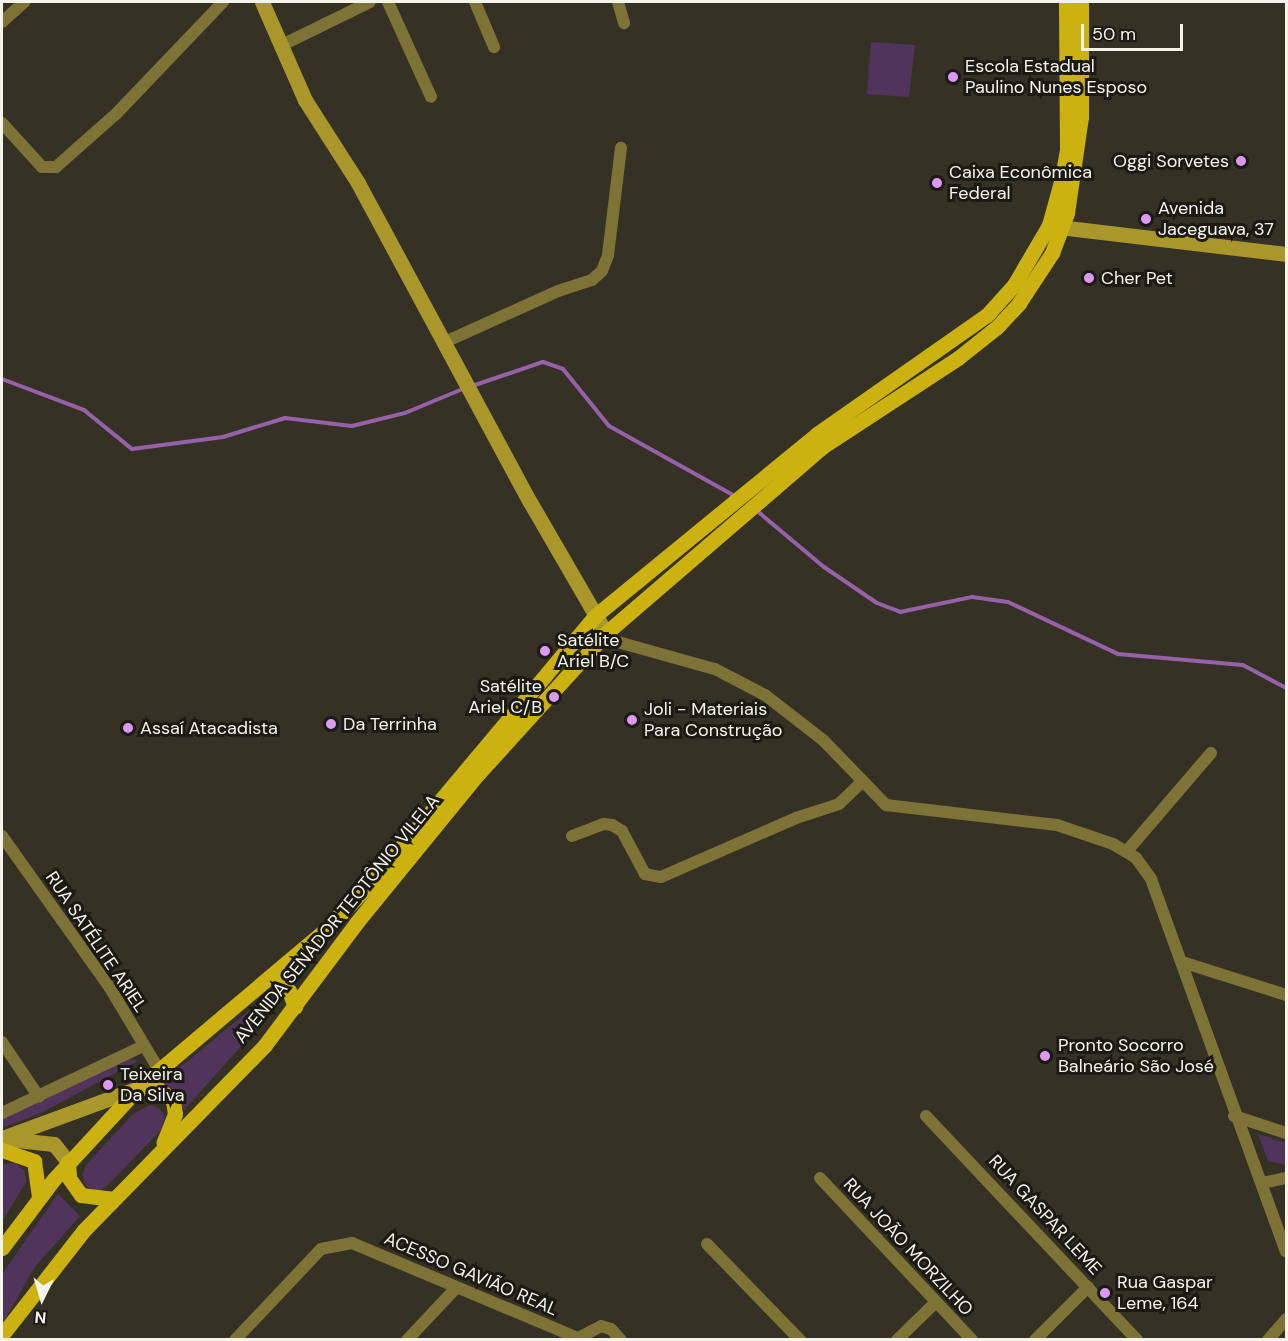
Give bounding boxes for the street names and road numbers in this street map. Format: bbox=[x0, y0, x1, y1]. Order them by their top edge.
street label: AVENIDA SENADOR TEOTÔNIO VILELA bbox=[230, 790, 444, 1048]
street label: RUA SATÉLITE ARIEL bbox=[41, 867, 151, 1017]
street label: RUA GASPAR LEME bbox=[984, 1151, 1106, 1279]
street label: RUA JOÃO MORZILHO bbox=[839, 1174, 977, 1320]
street label: ACESSO GAVIÃO REAL bbox=[381, 1228, 561, 1320]

